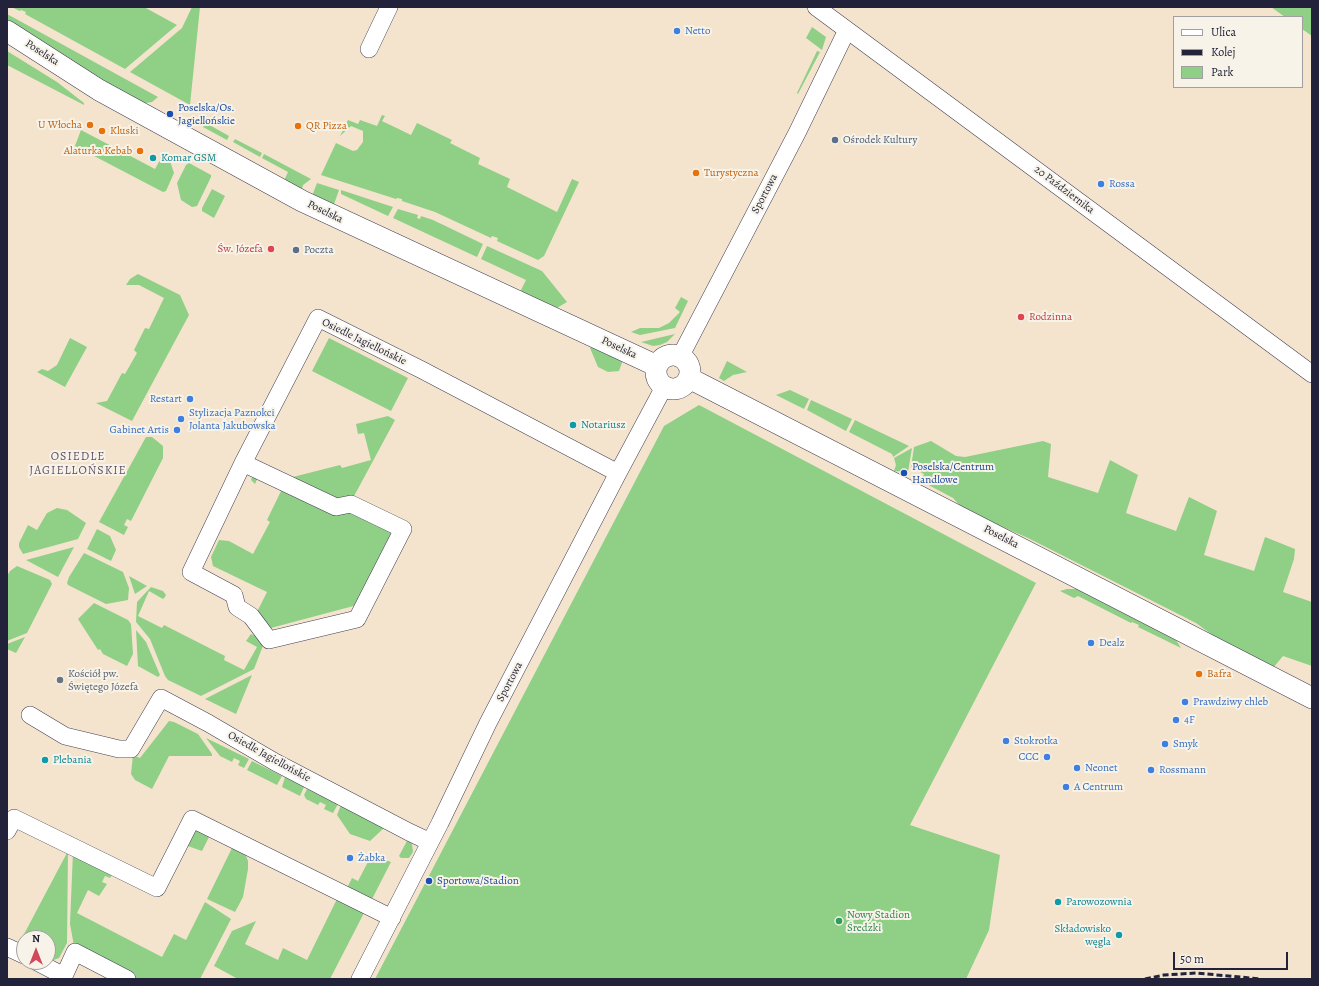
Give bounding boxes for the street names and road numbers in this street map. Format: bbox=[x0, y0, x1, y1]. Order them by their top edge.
street label: Poselska bbox=[23, 37, 61, 69]
street label: 20 Października bbox=[1031, 163, 1097, 217]
street label: Sportowa bbox=[749, 172, 781, 216]
street label: Poselska bbox=[305, 198, 345, 226]
street label: Osiedle Jagiellońskie bbox=[319, 316, 409, 368]
street label: Poselska bbox=[599, 334, 639, 362]
street label: Poselska bbox=[981, 523, 1021, 551]
street label: Sportowa bbox=[494, 660, 526, 704]
street label: Osiedle Jagiellońskie bbox=[225, 729, 313, 785]

